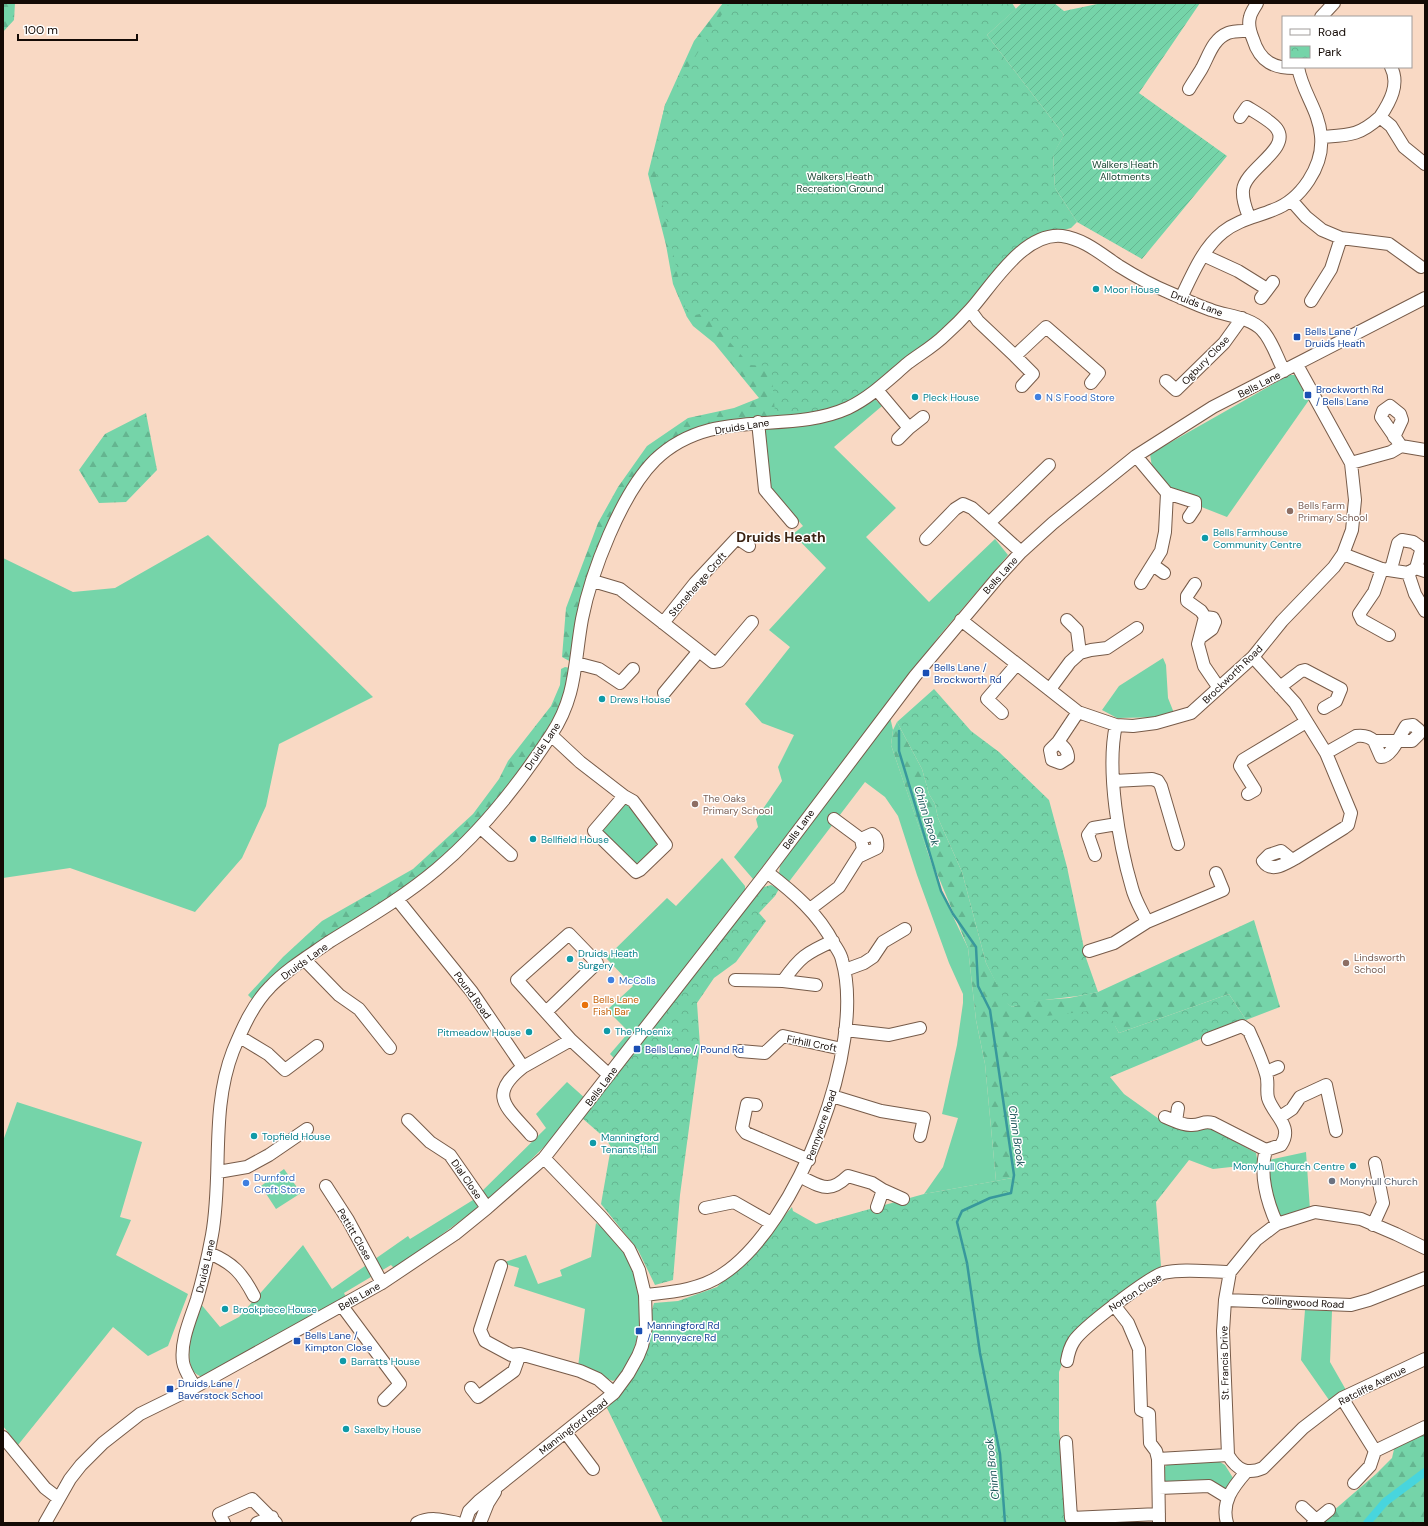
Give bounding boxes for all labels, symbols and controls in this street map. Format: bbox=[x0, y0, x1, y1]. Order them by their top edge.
scale bar bbox=[18, 16, 137, 42]
legend bbox=[1282, 16, 1412, 68]
text: 100 m bbox=[24, 22, 58, 38]
text: Road bbox=[1318, 24, 1346, 40]
text: Park bbox=[1318, 44, 1342, 60]
park label: Walkers Heath Allotments bbox=[1092, 158, 1158, 183]
park label: Walkers Heath Recreation Ground bbox=[797, 170, 883, 195]
place label: Moor House bbox=[1104, 283, 1160, 296]
marker: Moor House bbox=[1091, 284, 1101, 294]
street label: Druids Lane bbox=[1169, 288, 1225, 319]
place label: Bells Lane / Druids Heath bbox=[1305, 325, 1365, 350]
marker: Bells Lane / Druids Heath bbox=[1292, 332, 1302, 342]
street label: Ogbury Close bbox=[1179, 333, 1232, 388]
street label: Bells Lane bbox=[1236, 368, 1283, 401]
place label: Brockworth Rd / Bells Lane bbox=[1316, 383, 1384, 408]
marker: Brockworth Rd / Bells Lane bbox=[1303, 390, 1313, 400]
place label: Pleck House bbox=[923, 391, 980, 404]
place label: N S Food Store bbox=[1046, 391, 1115, 404]
marker: Pleck House bbox=[910, 392, 920, 402]
marker: N S Food Store bbox=[1033, 392, 1043, 402]
street label: Druids Lane bbox=[714, 416, 770, 437]
place label: Bells Farm Primary School bbox=[1298, 499, 1368, 524]
marker: Bells Farm Primary School bbox=[1285, 506, 1295, 516]
place label: Bells Farmhouse Community Centre bbox=[1213, 526, 1302, 551]
district label: Druids Heath bbox=[736, 528, 826, 546]
marker: Bells Farmhouse Community Centre bbox=[1200, 533, 1210, 543]
street label: Stonehenge Croft bbox=[666, 549, 729, 619]
street label: Bells Lane bbox=[980, 554, 1021, 597]
street label: Brockworth Road bbox=[1199, 642, 1265, 706]
place label: Bells Lane / Brockworth Rd bbox=[934, 661, 1002, 686]
marker: Bells Lane / Brockworth Rd bbox=[921, 668, 931, 678]
place label: Drews House bbox=[610, 693, 671, 706]
marker: Drews House bbox=[597, 694, 607, 704]
street label: Druids Lane bbox=[522, 720, 563, 773]
water label: Chinn Brook bbox=[911, 784, 943, 848]
place label: The Oaks Primary School bbox=[703, 792, 773, 817]
marker: The Oaks Primary School bbox=[690, 799, 700, 809]
street label: Bells Lane bbox=[780, 807, 817, 852]
place label: Bellfield House bbox=[541, 833, 609, 846]
marker: Bellfield House bbox=[528, 834, 538, 844]
street label: Druids Lane bbox=[278, 940, 331, 983]
place label: Druids Heath Surgery bbox=[578, 947, 638, 972]
place label: Lindsworth School bbox=[1354, 951, 1405, 976]
marker: Druids Heath Surgery bbox=[565, 954, 575, 964]
marker: Lindsworth School bbox=[1341, 958, 1351, 968]
street label: Pound Road bbox=[451, 969, 494, 1021]
place label: McColls bbox=[619, 974, 656, 987]
marker: McColls bbox=[606, 975, 616, 985]
place label: Bells Lane Fish Bar bbox=[593, 993, 639, 1018]
marker: Bells Lane Fish Bar bbox=[580, 1000, 590, 1010]
place label: The Phoenix bbox=[615, 1025, 671, 1038]
place label: Pitmeadow House bbox=[437, 1026, 521, 1039]
marker: The Phoenix bbox=[602, 1026, 612, 1036]
marker: Pitmeadow House bbox=[524, 1027, 534, 1037]
street label: Firhill Croft bbox=[786, 1032, 838, 1055]
place label: Bells Lane / Pound Rd bbox=[645, 1043, 744, 1056]
marker: Bells Lane / Pound Rd bbox=[632, 1044, 642, 1054]
street label: Bells Lane bbox=[582, 1064, 621, 1109]
street label: Pennyacre Road bbox=[803, 1088, 840, 1162]
water label: Chinn Brook bbox=[1006, 1104, 1028, 1168]
place label: Topfield House bbox=[262, 1130, 331, 1143]
marker: Topfield House bbox=[249, 1131, 259, 1141]
place label: Manningford Tenants Hall bbox=[601, 1131, 659, 1156]
marker: Manningford Tenants Hall bbox=[588, 1138, 598, 1148]
street label: Dial Close bbox=[448, 1157, 485, 1202]
place label: Monyhull Church Centre bbox=[1233, 1160, 1345, 1173]
marker: Monyhull Church Centre bbox=[1348, 1161, 1358, 1171]
place label: Durnford Croft Store bbox=[254, 1171, 306, 1196]
place label: Monyhull Church bbox=[1340, 1175, 1418, 1188]
marker: Monyhull Church bbox=[1327, 1176, 1337, 1186]
marker: Durnford Croft Store bbox=[241, 1178, 251, 1188]
street label: Pettitt Close bbox=[334, 1206, 375, 1263]
street label: Druids Lane bbox=[193, 1238, 218, 1294]
street label: Norton Close bbox=[1106, 1270, 1165, 1314]
street label: Bells Lane bbox=[336, 1279, 383, 1314]
street label: Collingwood Road bbox=[1261, 1294, 1345, 1311]
place label: Brookpiece House bbox=[233, 1303, 317, 1316]
marker: Brookpiece House bbox=[220, 1304, 230, 1314]
place label: Manningford Rd / Pennyacre Rd bbox=[647, 1319, 720, 1344]
marker: Manningford Rd / Pennyacre Rd bbox=[634, 1326, 644, 1336]
street label: St. Francis Drive bbox=[1217, 1326, 1232, 1400]
place label: Bells Lane / Kimpton Close bbox=[305, 1329, 373, 1354]
marker: Bells Lane / Kimpton Close bbox=[292, 1336, 302, 1346]
place label: Barratts House bbox=[351, 1355, 420, 1368]
marker: Barratts House bbox=[338, 1356, 348, 1366]
street label: Ratcliffe Avenue bbox=[1336, 1363, 1408, 1408]
place label: Druids Lane / Baverstock School bbox=[178, 1377, 263, 1402]
marker: Druids Lane / Baverstock School bbox=[165, 1384, 175, 1394]
street label: Manningford Road bbox=[536, 1395, 610, 1457]
place label: Saxelby House bbox=[354, 1423, 421, 1436]
marker: Saxelby House bbox=[341, 1424, 351, 1434]
water label: Chinn Brook bbox=[982, 1437, 1002, 1500]

